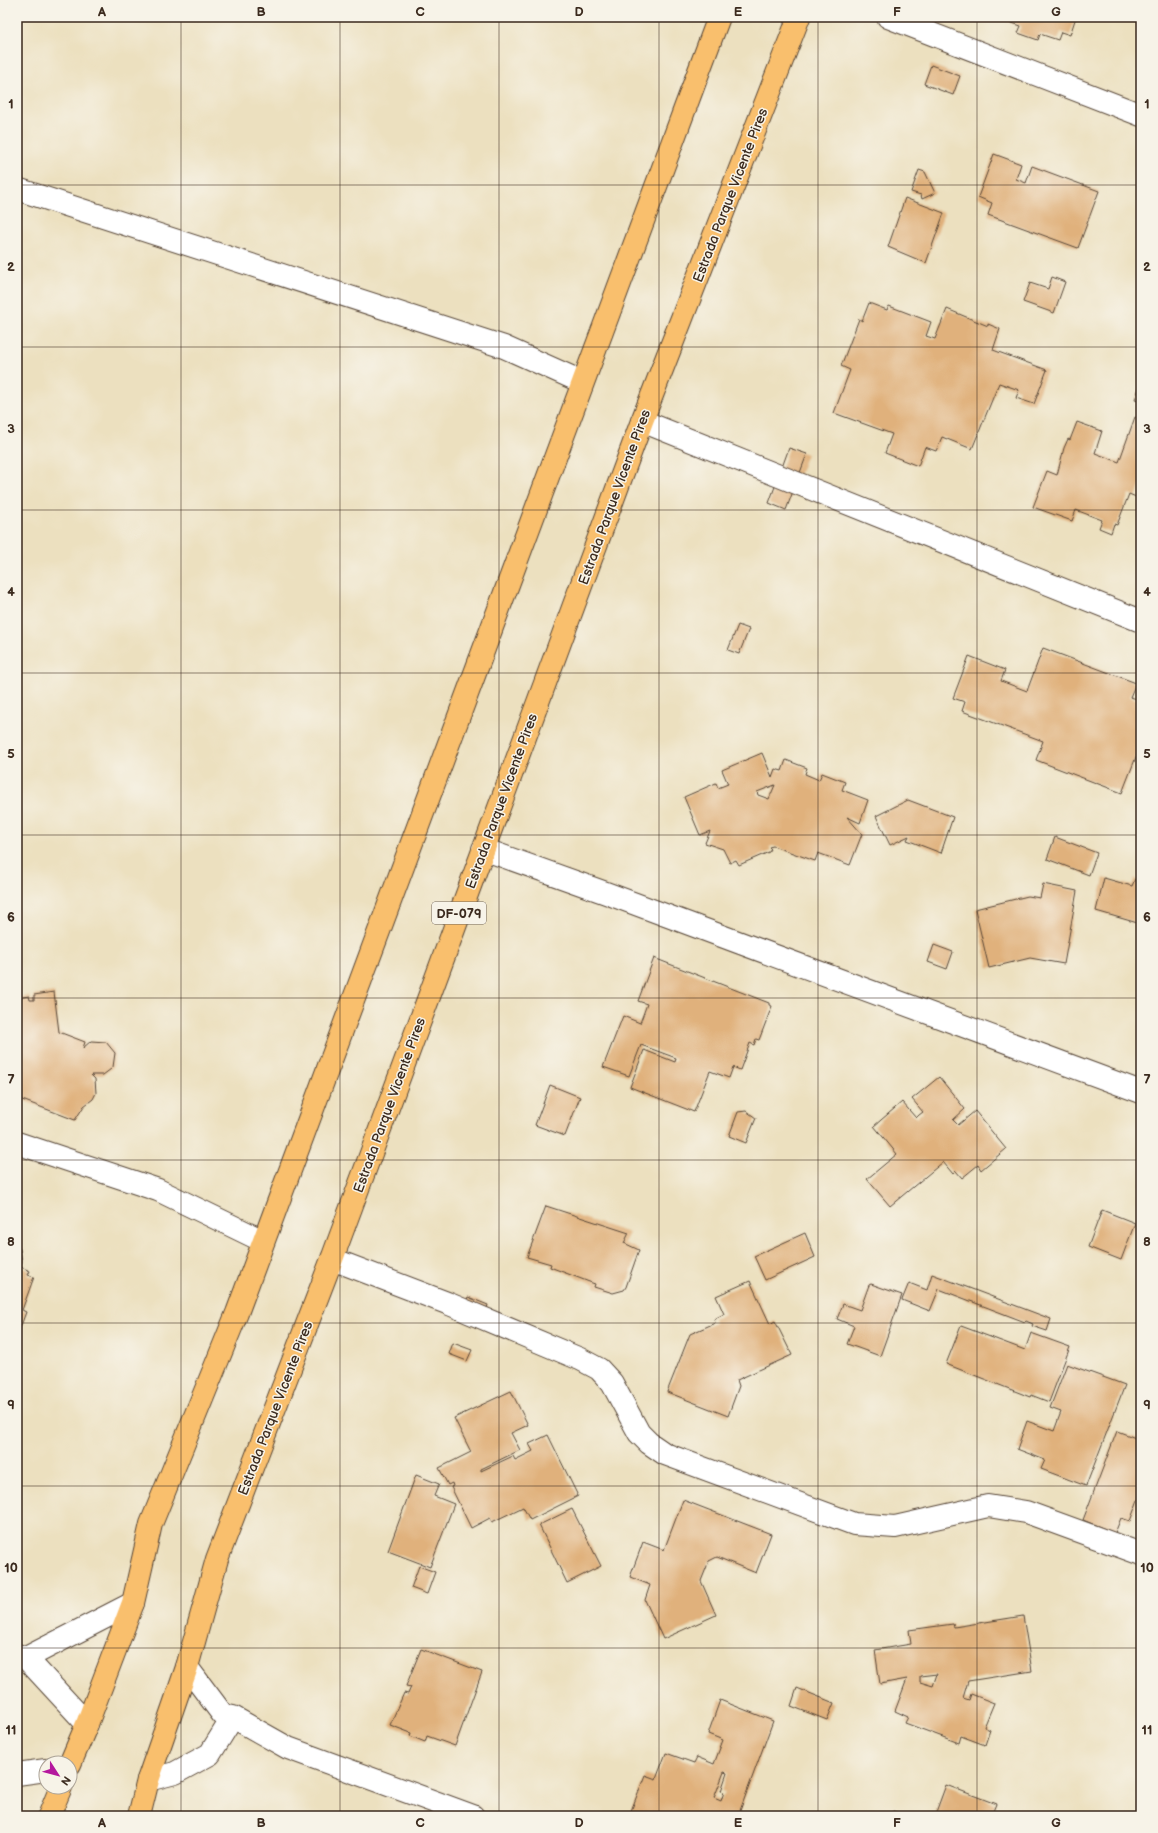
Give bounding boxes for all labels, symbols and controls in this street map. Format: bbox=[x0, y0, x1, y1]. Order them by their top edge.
text: A bbox=[97, 4, 106, 20]
text: B bbox=[256, 4, 266, 20]
text: C bbox=[415, 4, 425, 20]
text: D bbox=[574, 4, 584, 20]
text: E bbox=[734, 4, 743, 20]
text: F bbox=[893, 4, 901, 20]
text: G bbox=[1051, 4, 1061, 20]
text: 1 bbox=[8, 96, 14, 112]
text: 1 bbox=[1144, 96, 1150, 112]
street label: Estrada Parque Vicente Pires bbox=[689, 106, 772, 285]
text: 2 bbox=[7, 259, 15, 275]
text: 2 bbox=[1143, 259, 1151, 275]
street label: Estrada Parque Vicente Pires bbox=[575, 407, 654, 587]
text: 3 bbox=[7, 421, 15, 437]
text: 3 bbox=[1143, 421, 1151, 437]
text: 4 bbox=[7, 584, 15, 600]
text: 4 bbox=[1143, 584, 1151, 600]
street label: Estrada Parque Vicente Pires bbox=[462, 711, 541, 891]
text: 5 bbox=[7, 746, 15, 762]
text: 5 bbox=[1143, 746, 1151, 762]
road number: DF-079 bbox=[432, 902, 486, 924]
text: 6 bbox=[7, 909, 15, 925]
text: 6 bbox=[1143, 909, 1151, 925]
street label: Estrada Parque Vicente Pires bbox=[350, 1015, 429, 1195]
text: 7 bbox=[7, 1072, 15, 1088]
text: 7 bbox=[1143, 1072, 1151, 1088]
text: 8 bbox=[7, 1234, 15, 1250]
text: 8 bbox=[1143, 1234, 1151, 1250]
street label: Estrada Parque Vicente Pires bbox=[234, 1319, 317, 1498]
text: 9 bbox=[7, 1397, 15, 1413]
text: 9 bbox=[1143, 1397, 1151, 1413]
text: 10 bbox=[4, 1560, 18, 1576]
text: 10 bbox=[1140, 1560, 1154, 1576]
text: 11 bbox=[6, 1722, 16, 1738]
text: 11 bbox=[1142, 1722, 1152, 1738]
north arrow bbox=[38, 1755, 78, 1795]
text: N bbox=[58, 1773, 73, 1788]
text: A bbox=[97, 1815, 106, 1831]
text: B bbox=[256, 1815, 266, 1831]
text: C bbox=[415, 1815, 425, 1831]
text: D bbox=[574, 1815, 584, 1831]
text: E bbox=[734, 1815, 743, 1831]
text: F bbox=[893, 1815, 901, 1831]
text: G bbox=[1051, 1815, 1061, 1831]

